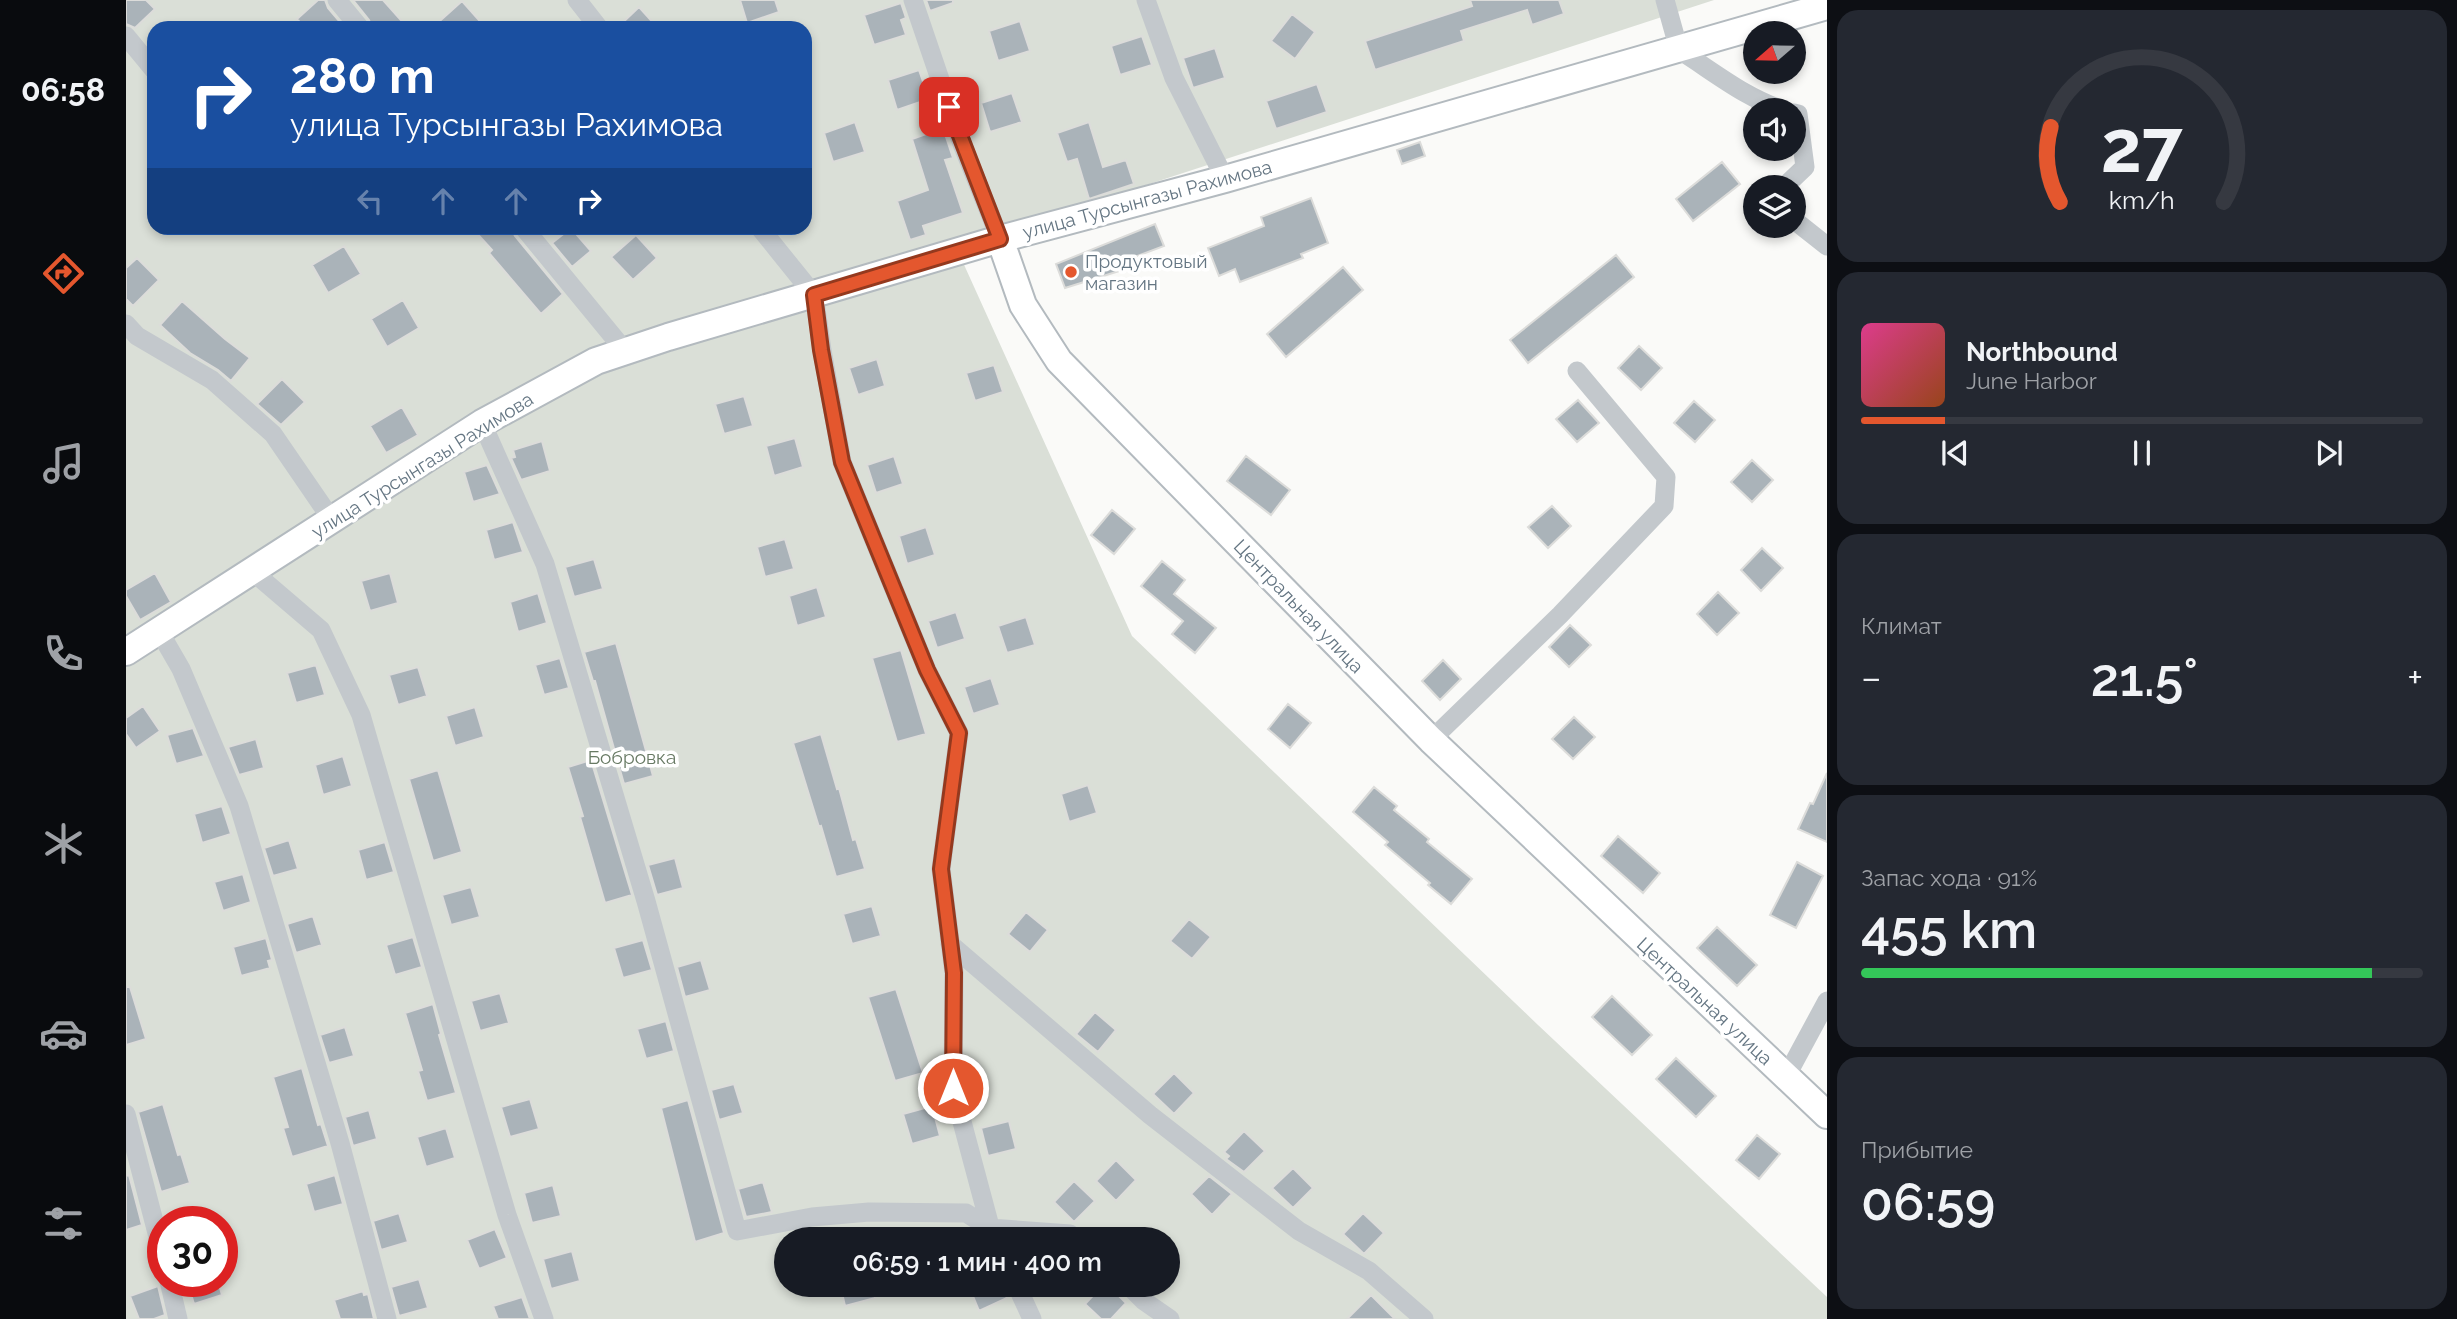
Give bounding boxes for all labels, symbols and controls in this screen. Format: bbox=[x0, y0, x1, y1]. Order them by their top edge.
north arrow bbox=[1743, 21, 1806, 84]
map controls bbox=[1743, 21, 1806, 238]
text: 280 m bbox=[290, 47, 435, 104]
icon: right bbox=[175, 49, 266, 140]
text: 06:58 bbox=[21, 71, 105, 108]
pin bbox=[919, 77, 979, 137]
icon: arrive bbox=[930, 88, 968, 126]
button: sound bbox=[1743, 98, 1806, 161]
text: 27 bbox=[2101, 104, 2183, 189]
text: улица Турсынгазы Рахимова bbox=[290, 106, 723, 143]
street label: улица Турсынгазы Рахимова bbox=[1020, 155, 1274, 243]
button: layers bbox=[1743, 175, 1806, 238]
icon: left bbox=[351, 182, 389, 220]
icon: ahead bbox=[424, 182, 462, 220]
icon: ahead bbox=[497, 182, 535, 220]
icon: right bbox=[570, 182, 608, 220]
text: km/h bbox=[2109, 185, 2175, 215]
icon: directions bbox=[39, 249, 88, 298]
place label: Продуктовый магазин bbox=[1085, 250, 1208, 294]
marker: Продуктовый магазин bbox=[1063, 264, 1079, 280]
text: Northbound bbox=[1966, 337, 2118, 367]
text: June Harbor bbox=[1966, 367, 2097, 394]
street label: улица Турсынгазы Рахимова bbox=[307, 388, 537, 542]
icon: previous bbox=[1936, 434, 1974, 472]
icon: pause bbox=[2123, 434, 2161, 472]
icon: next bbox=[2310, 434, 2348, 472]
icon: music bbox=[39, 439, 88, 488]
street label: Центральная улица bbox=[1230, 535, 1368, 677]
text: Климат bbox=[1861, 612, 1942, 639]
icon: phone bbox=[39, 629, 88, 678]
text: 21.5° bbox=[2091, 647, 2198, 708]
text: − bbox=[1861, 655, 1881, 700]
text: + bbox=[2407, 655, 2423, 700]
park label: Бобровка bbox=[588, 746, 676, 768]
icon: climate bbox=[39, 819, 88, 868]
text: Запас хода · 91% bbox=[1861, 864, 2037, 891]
text: 455 km bbox=[1861, 899, 2037, 960]
street label: Центральная улица bbox=[1633, 933, 1777, 1069]
icon: car bbox=[39, 1009, 88, 1058]
position arrow bbox=[916, 1051, 990, 1125]
text: Прибытие bbox=[1861, 1136, 1973, 1163]
text: 06:59 bbox=[1861, 1171, 1995, 1232]
icon: filters bbox=[39, 1199, 88, 1248]
speed limit sign: 30 bbox=[147, 1206, 238, 1297]
text: 06:59 · 1 мин · 400 m bbox=[852, 1247, 1102, 1277]

